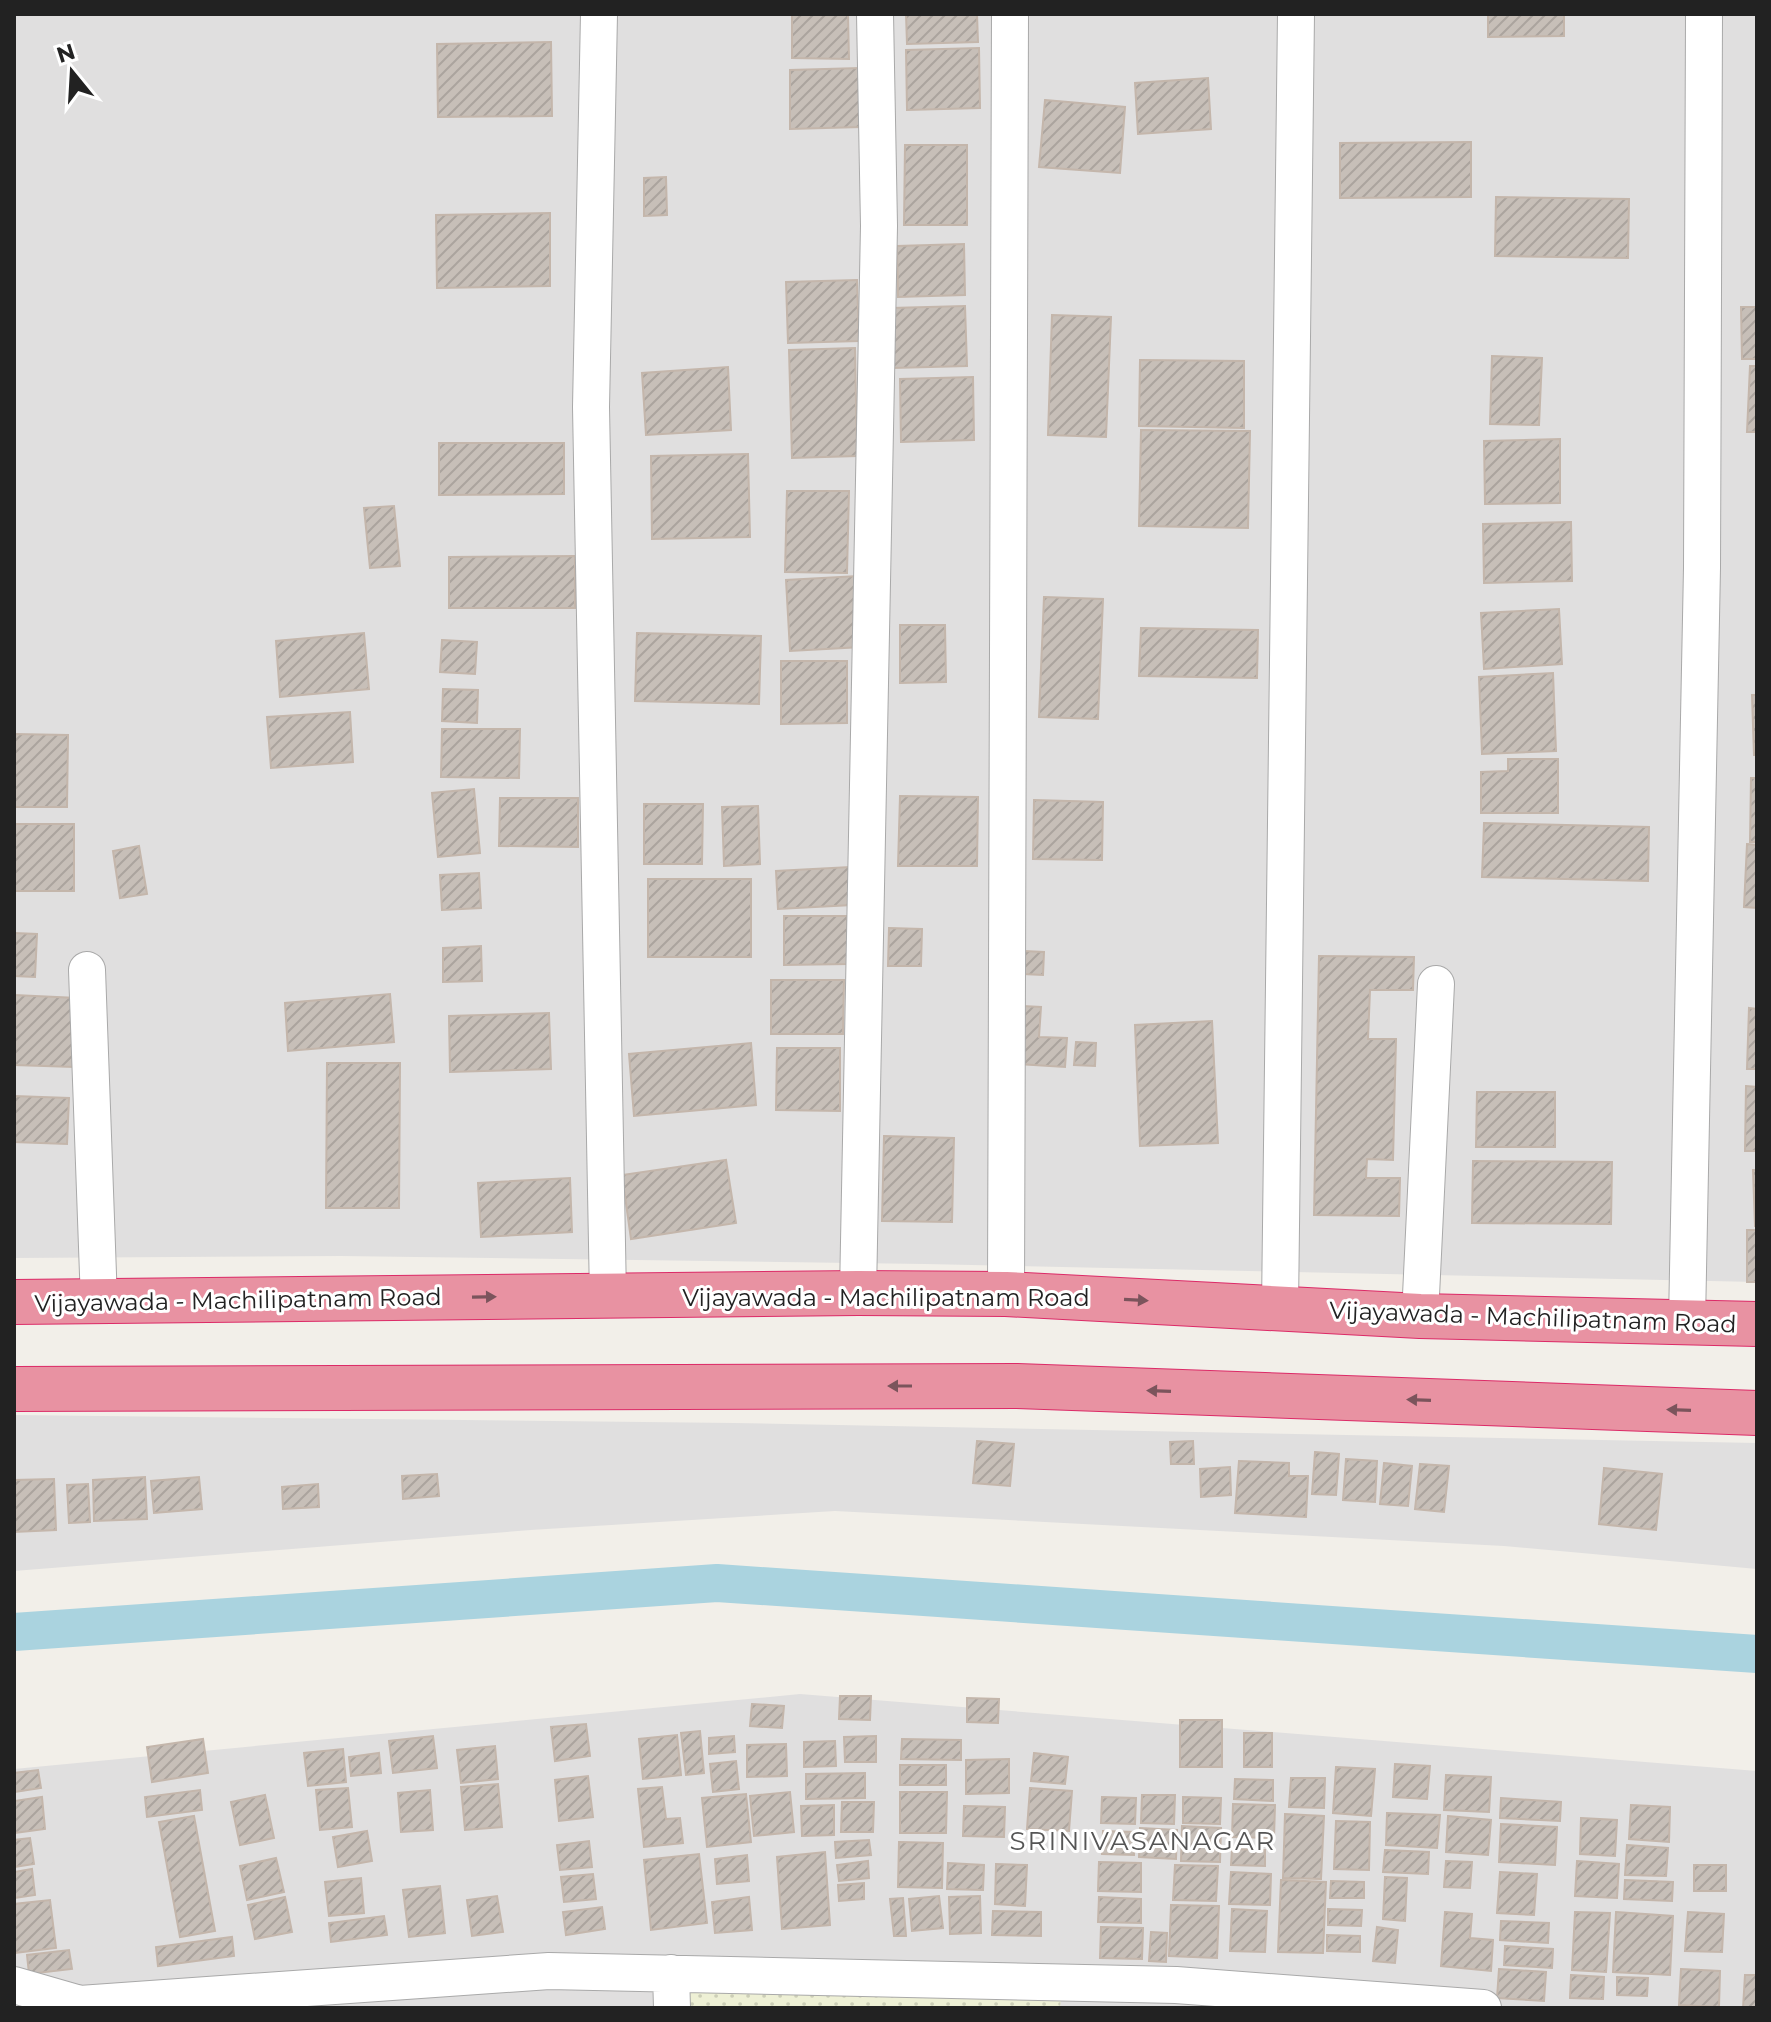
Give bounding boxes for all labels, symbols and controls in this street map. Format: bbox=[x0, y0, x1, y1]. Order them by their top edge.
north arrow bbox=[32, 32, 112, 112]
text: N bbox=[53, 38, 79, 69]
street label: Vijayawada - Machilipatnam Road bbox=[34, 1282, 442, 1318]
street label: Vijayawada - Machilipatnam Road bbox=[682, 1283, 1090, 1312]
one-way arrow bbox=[472, 1291, 497, 1304]
one-way arrow bbox=[1124, 1294, 1149, 1307]
street label: Vijayawada - Machilipatnam Road bbox=[1329, 1295, 1737, 1339]
one-way arrow bbox=[887, 1380, 912, 1392]
one-way arrow bbox=[1146, 1384, 1171, 1397]
one-way arrow bbox=[1406, 1393, 1431, 1406]
one-way arrow bbox=[1666, 1404, 1691, 1417]
district label: SRINIVASANAGAR bbox=[1010, 1825, 1276, 1857]

